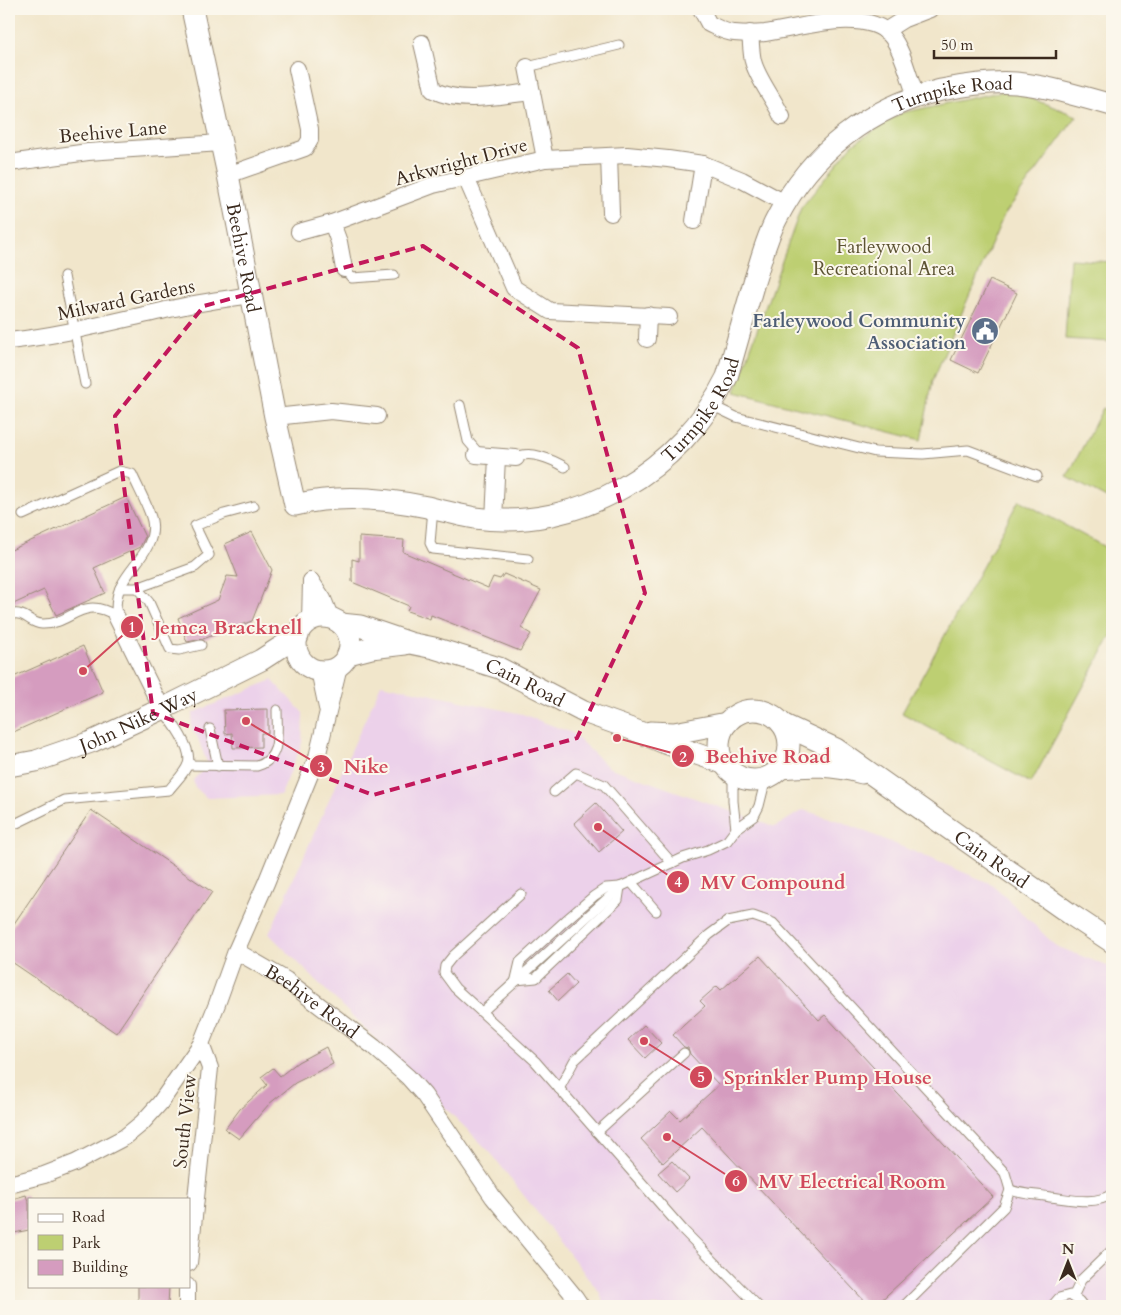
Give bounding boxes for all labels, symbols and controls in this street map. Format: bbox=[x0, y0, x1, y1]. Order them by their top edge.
scale bar bbox=[934, 28, 1056, 60]
text: 50 m bbox=[941, 35, 973, 55]
street label: Turnpike Road bbox=[888, 70, 1013, 119]
street label: Beehive Lane bbox=[58, 114, 168, 150]
street label: Arkwright Drive bbox=[392, 132, 530, 192]
street label: Beehive Road bbox=[220, 201, 266, 315]
park label: Farleywood Recreational Area bbox=[813, 234, 955, 282]
street label: Milward Gardens bbox=[55, 273, 197, 327]
place label: Farleywood Community Association bbox=[752, 308, 967, 356]
public building icon: Farleywood Community Association bbox=[970, 316, 1000, 346]
street label: Turnpike Road bbox=[656, 354, 746, 469]
callout: Jemca Bracknell bbox=[119, 610, 313, 645]
text: Jemca Bracknell bbox=[151, 614, 302, 641]
text: 1 bbox=[128, 617, 136, 637]
street label: Cain Road bbox=[482, 653, 569, 714]
street label: John Nike Way bbox=[73, 681, 202, 760]
callout: Beehive Road bbox=[671, 739, 841, 774]
text: Beehive Road bbox=[705, 743, 831, 770]
text: 2 bbox=[679, 747, 687, 767]
callout: Nike bbox=[309, 749, 399, 784]
text: Nike bbox=[343, 753, 389, 780]
text: 3 bbox=[317, 757, 325, 777]
street label: Cain Road bbox=[949, 824, 1034, 895]
callout: MV Compound bbox=[666, 865, 856, 900]
text: MV Compound bbox=[701, 869, 846, 896]
text: 4 bbox=[674, 872, 682, 892]
street label: Beehive Road bbox=[260, 958, 364, 1045]
callout: Sprinkler Pump House bbox=[689, 1059, 942, 1094]
text: Sprinkler Pump House bbox=[724, 1064, 932, 1091]
text: 5 bbox=[697, 1067, 705, 1087]
street label: South View bbox=[167, 1073, 203, 1170]
callout: MV Electrical Room bbox=[724, 1164, 956, 1199]
text: MV Electrical Room bbox=[758, 1168, 946, 1195]
text: 6 bbox=[732, 1171, 740, 1191]
legend bbox=[28, 1198, 190, 1288]
text: Road bbox=[72, 1207, 105, 1227]
text: Park bbox=[72, 1233, 101, 1253]
north arrow bbox=[1044, 1238, 1094, 1288]
text: N bbox=[1062, 1240, 1074, 1259]
text: Building bbox=[72, 1257, 128, 1277]

